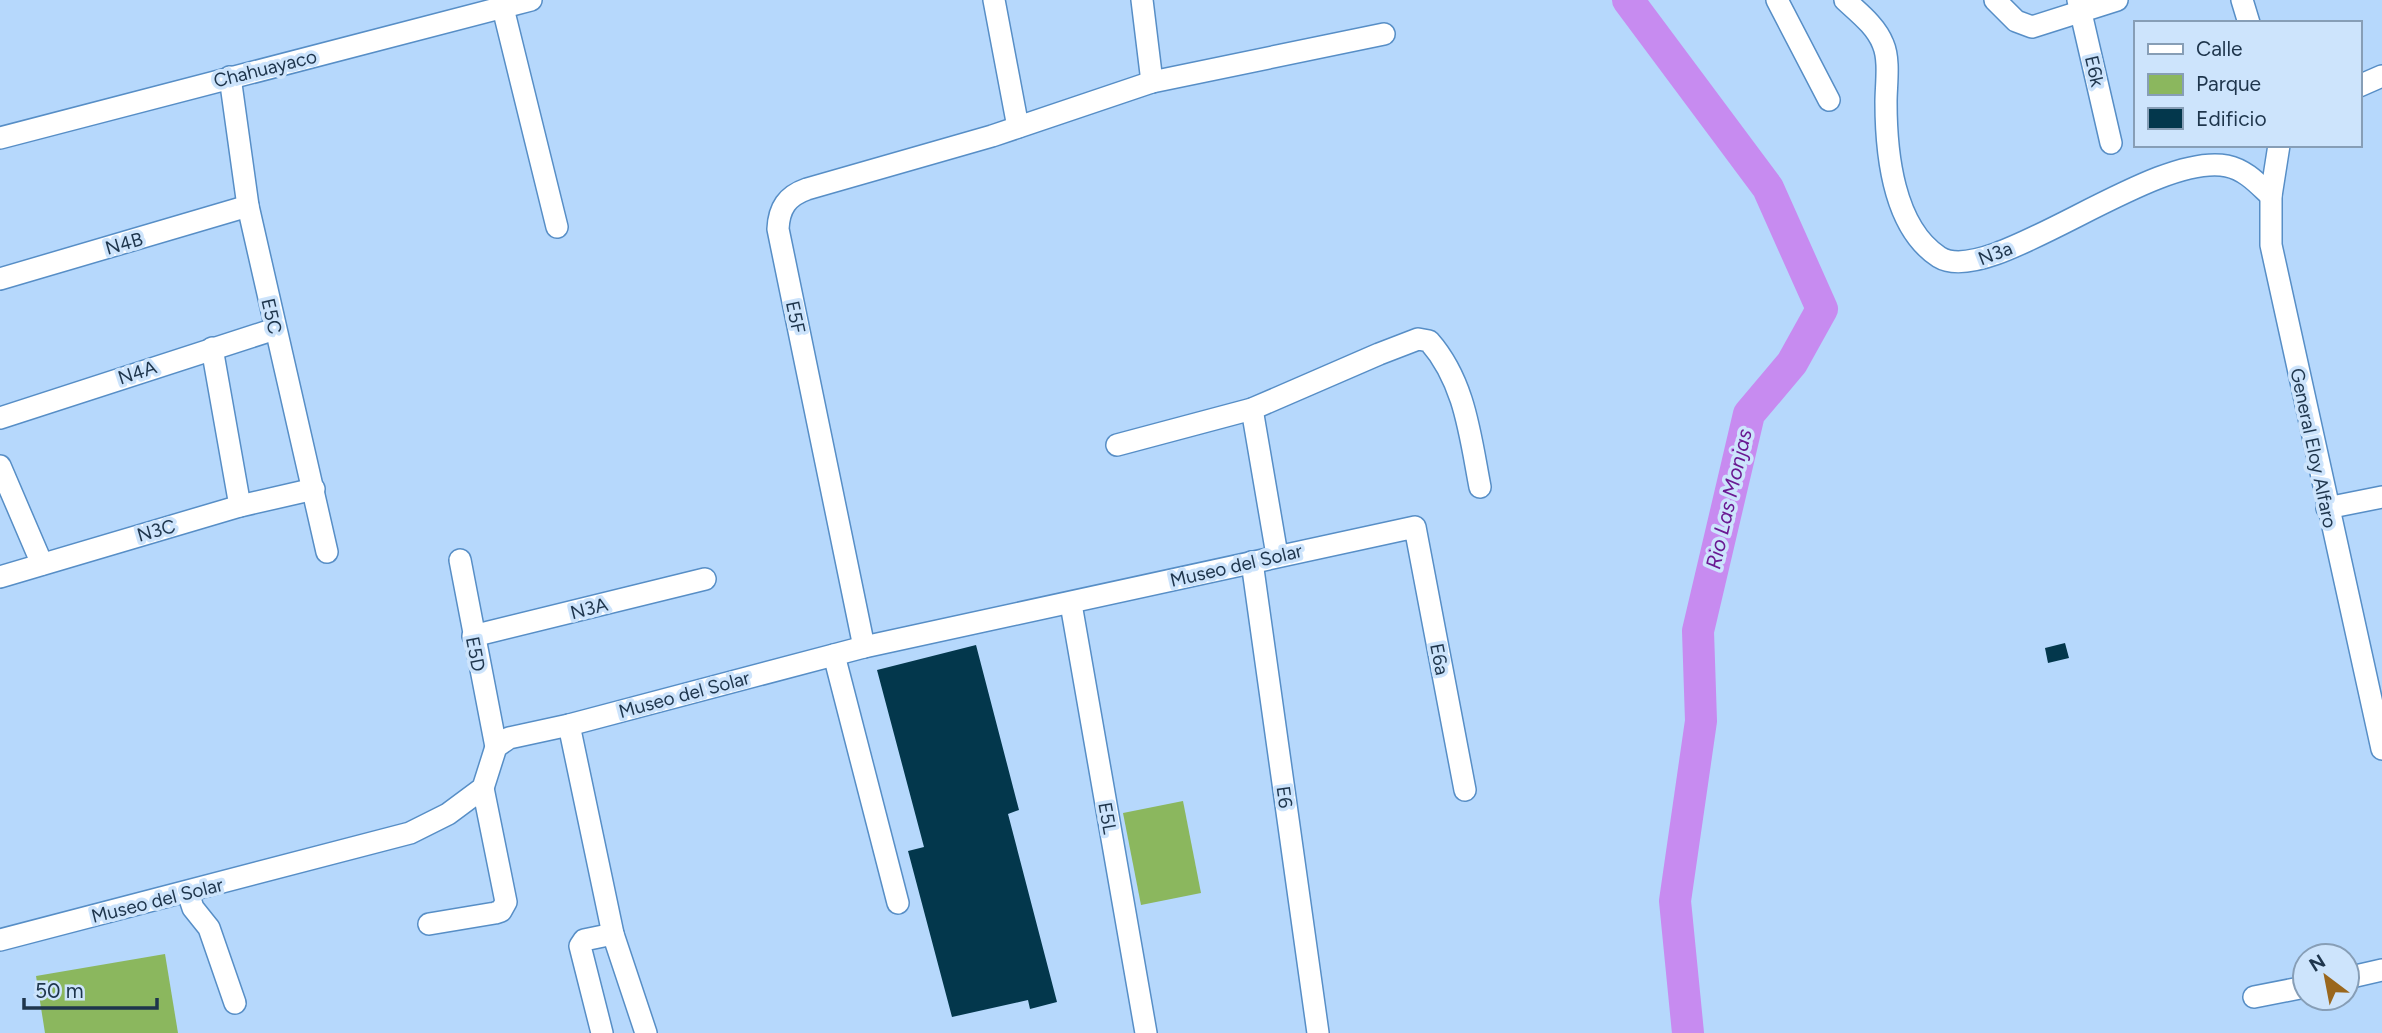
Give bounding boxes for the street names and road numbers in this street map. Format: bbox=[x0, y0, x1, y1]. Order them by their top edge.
street label: Chahuayaco bbox=[211, 45, 319, 92]
street label: E6k bbox=[2080, 53, 2109, 90]
street label: N4B bbox=[103, 227, 146, 260]
street label: N3a bbox=[1975, 237, 2016, 270]
street label: E5C bbox=[256, 296, 287, 336]
street label: E5F bbox=[781, 299, 810, 335]
street label: N4A bbox=[115, 355, 160, 389]
street label: General Eloy Alfaro bbox=[2285, 366, 2342, 530]
street label: N3C bbox=[134, 514, 178, 547]
street label: Museo del Solar bbox=[1168, 539, 1305, 592]
street label: N3A bbox=[568, 593, 610, 624]
street label: E5D bbox=[461, 635, 490, 674]
street label: E6a bbox=[1425, 641, 1454, 677]
street label: Museo del Solar bbox=[616, 666, 753, 723]
street label: E6 bbox=[1272, 785, 1297, 810]
street label: E5L bbox=[1093, 800, 1122, 836]
street label: Museo del Solar bbox=[89, 873, 226, 928]

